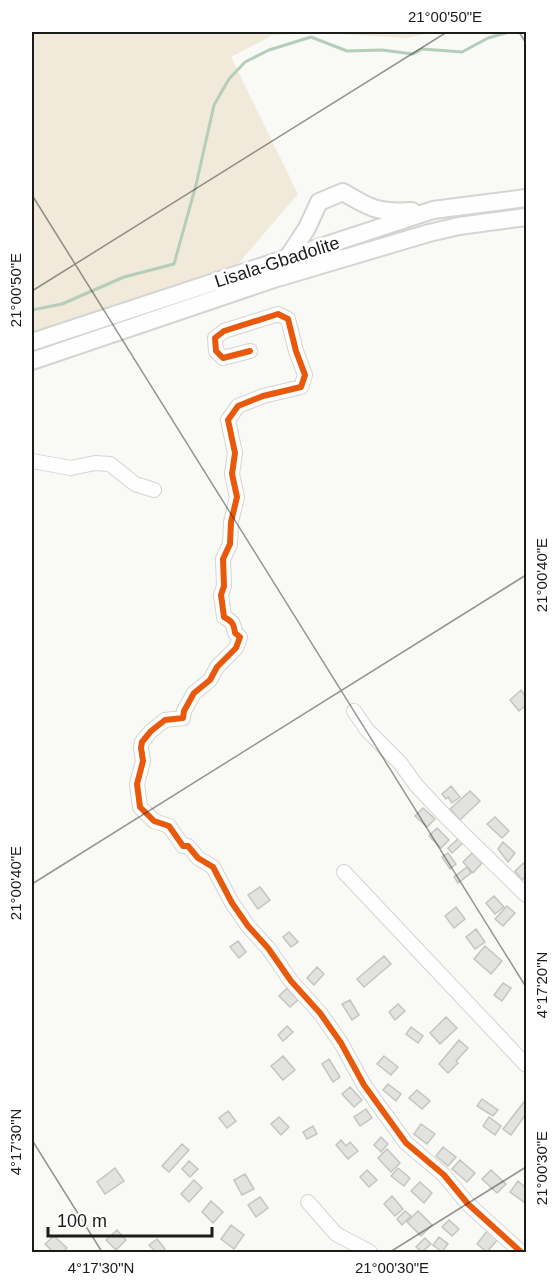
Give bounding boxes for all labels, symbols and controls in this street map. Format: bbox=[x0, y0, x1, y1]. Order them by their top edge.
text: 21°00'50"E bbox=[408, 8, 482, 25]
street label: Lisala-Gbadolite bbox=[212, 232, 342, 292]
text: 21°00'50"E bbox=[7, 253, 24, 327]
text: 21°00'40"E bbox=[533, 538, 550, 612]
text: 21°00'40"E bbox=[7, 846, 24, 920]
text: 4°17'20"N bbox=[533, 952, 550, 1018]
text: 4°17'30"N bbox=[7, 1109, 24, 1175]
text: 21°00'30"E bbox=[533, 1131, 550, 1205]
scale bar bbox=[48, 1200, 212, 1238]
text: 100 m bbox=[57, 1211, 107, 1231]
text: 4°17'30"N bbox=[68, 1259, 134, 1276]
text: 21°00'30"E bbox=[355, 1259, 429, 1276]

